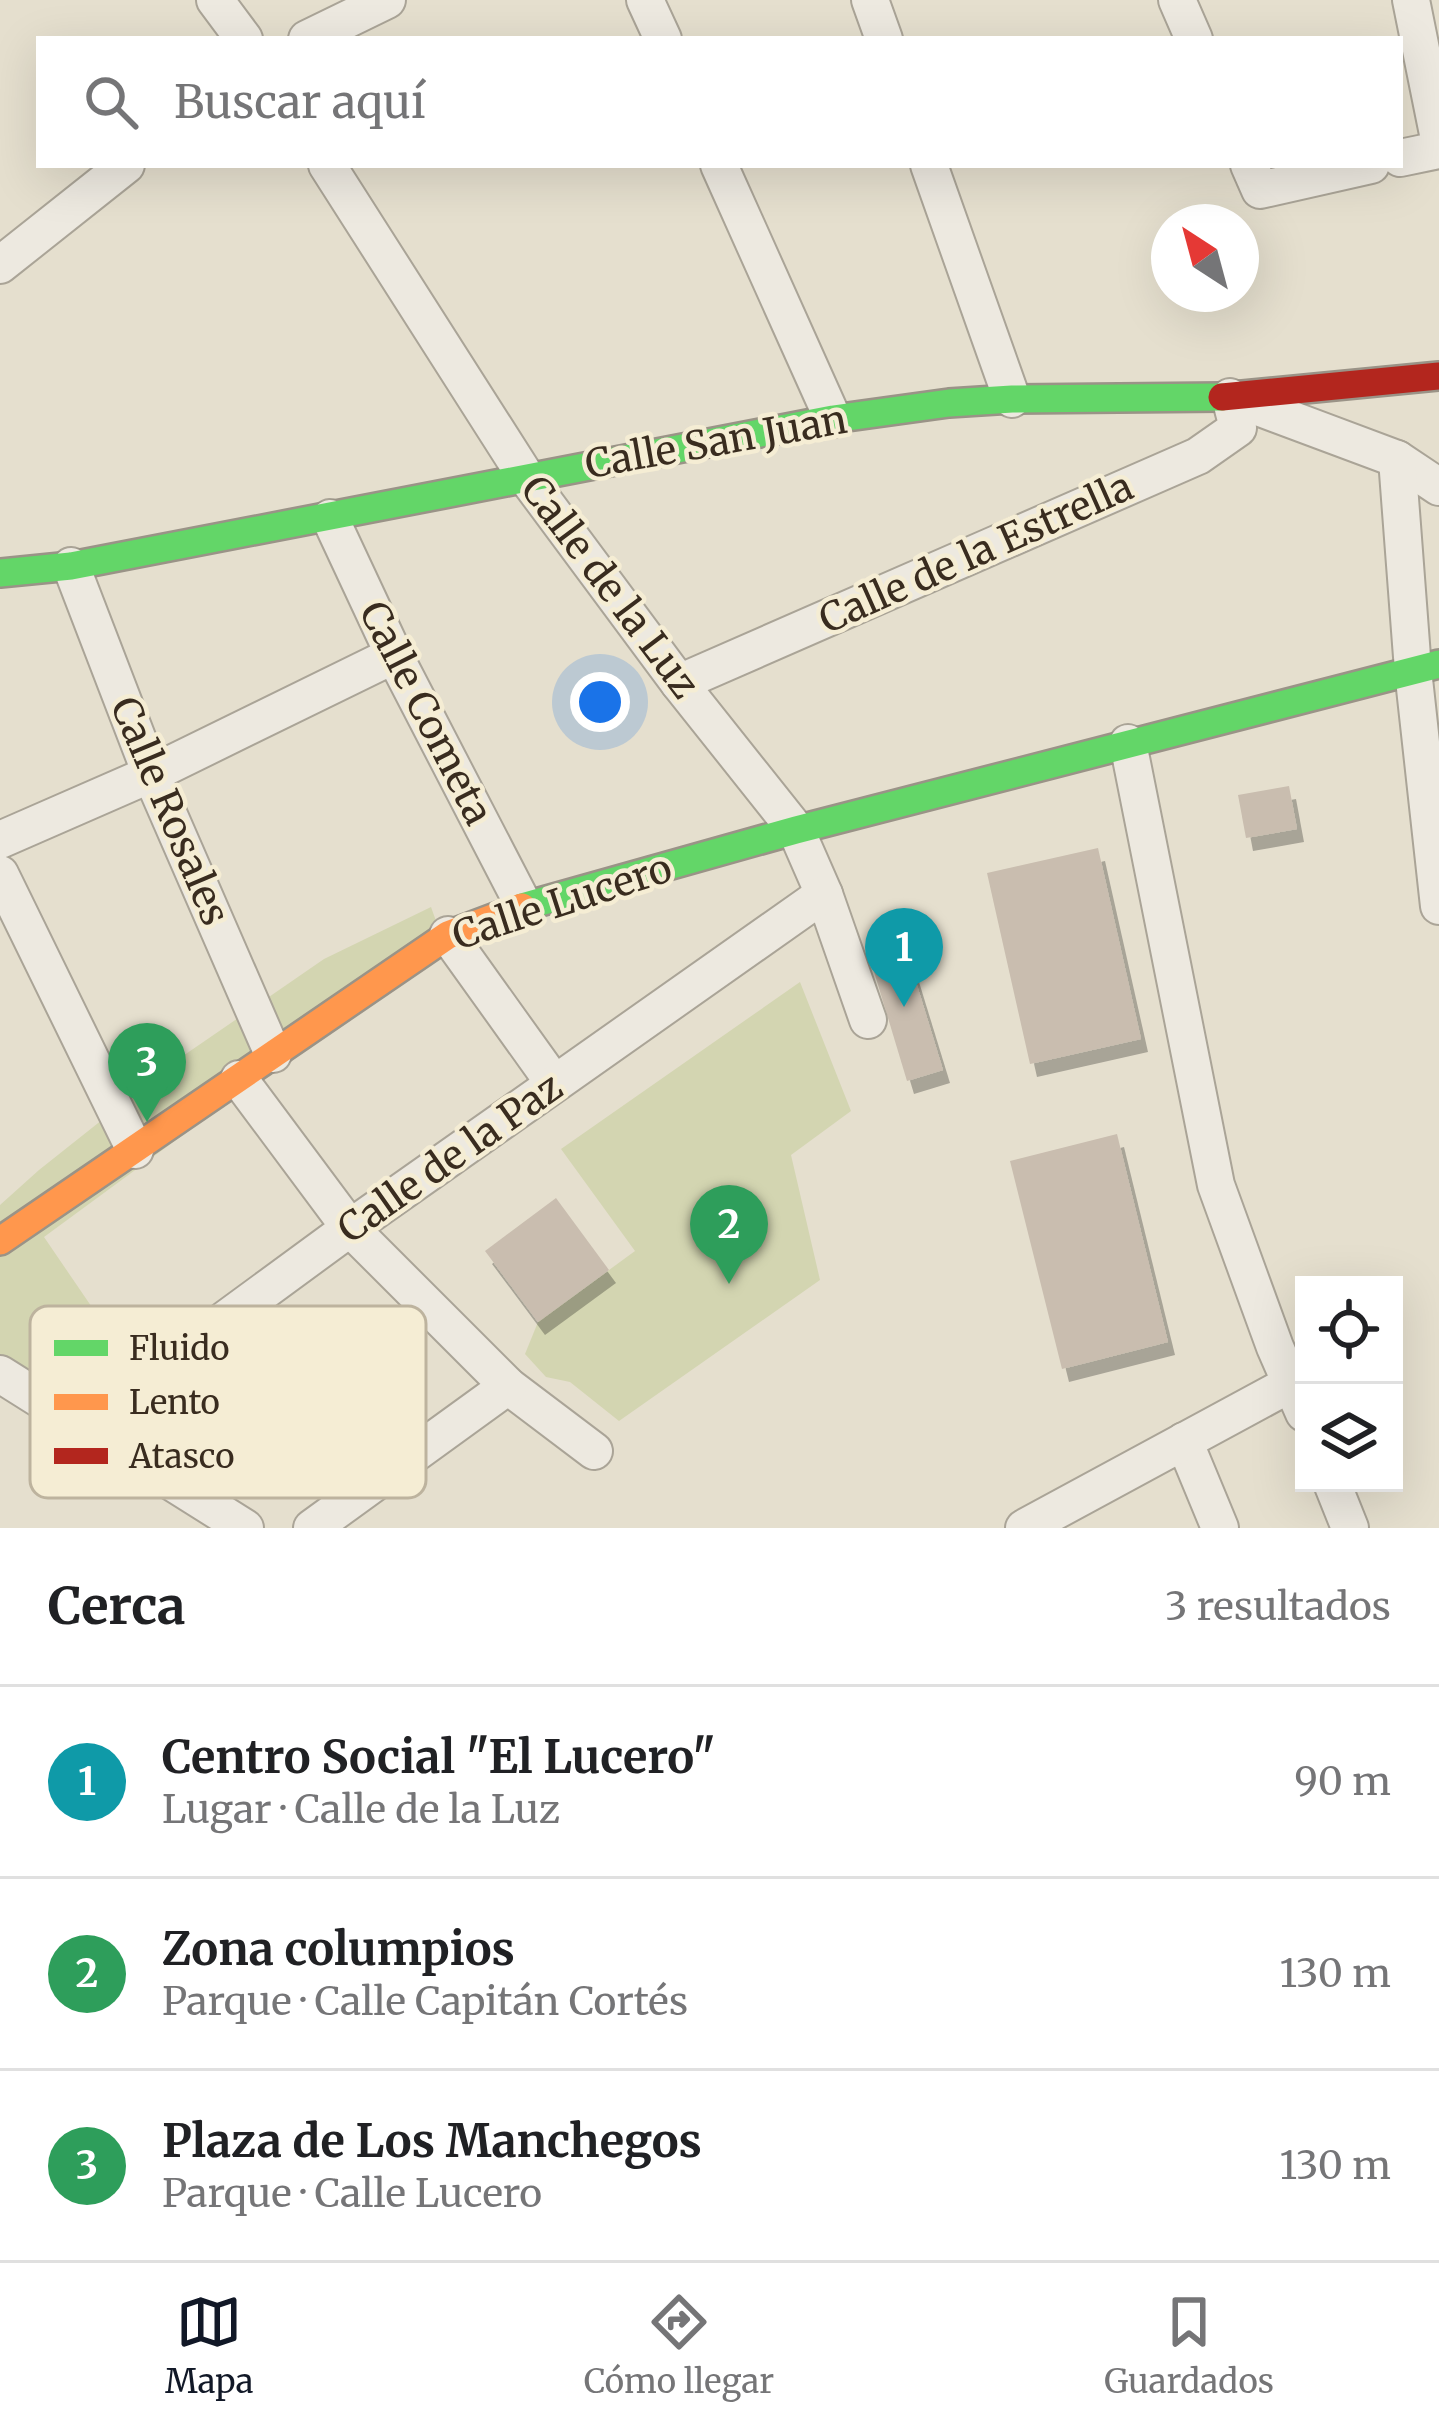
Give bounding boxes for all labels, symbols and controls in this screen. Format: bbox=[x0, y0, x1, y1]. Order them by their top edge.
search box bbox=[36, 36, 1403, 168]
icon: search bbox=[78, 69, 144, 135]
text: Buscar aquí bbox=[174, 74, 425, 130]
north arrow bbox=[1151, 204, 1259, 312]
street label: Calle San Juan bbox=[581, 395, 851, 489]
street label: Calle de la Estrella bbox=[812, 462, 1140, 644]
street label: Calle de la Luz bbox=[511, 466, 709, 708]
street label: Calle Cometa bbox=[349, 593, 503, 833]
your location bbox=[570, 672, 630, 732]
street label: Calle Rosales bbox=[100, 690, 240, 932]
street label: Calle Lucero bbox=[446, 844, 678, 960]
pin: 1 bbox=[865, 908, 943, 1007]
pin: 3 bbox=[108, 1023, 186, 1122]
street label: Calle de la Paz bbox=[328, 1063, 572, 1253]
pin: 2 bbox=[690, 1185, 768, 1284]
map controls bbox=[1295, 1276, 1403, 1492]
button: locate bbox=[1295, 1276, 1403, 1384]
legend bbox=[30, 1306, 426, 1498]
text: Fluido bbox=[129, 1328, 229, 1369]
text: Lento bbox=[129, 1382, 220, 1423]
button: layers bbox=[1295, 1384, 1403, 1492]
text: Atasco bbox=[128, 1436, 234, 1477]
text: Cerca bbox=[48, 1574, 186, 1638]
text: 3 resultados bbox=[1165, 1582, 1391, 1631]
text: Centro Social "El Lucero" bbox=[162, 1729, 715, 1785]
text: 1 bbox=[78, 1757, 96, 1806]
text: 90 m bbox=[1294, 1757, 1391, 1806]
text: Lugar · Calle de la Luz bbox=[162, 1785, 560, 1834]
text: Zona columpios bbox=[162, 1921, 515, 1977]
text: 2 bbox=[76, 1949, 98, 1998]
text: 130 m bbox=[1279, 1949, 1391, 1998]
text: Parque · Calle Capitán Cortés bbox=[162, 1977, 688, 2026]
text: Plaza de Los Manchegos bbox=[162, 2113, 702, 2169]
text: 3 bbox=[76, 2141, 98, 2190]
text: 130 m bbox=[1279, 2141, 1391, 2190]
text: Parque · Calle Lucero bbox=[162, 2169, 542, 2218]
tab: Mapa bbox=[165, 2289, 254, 2402]
tab: Cómo llegar bbox=[584, 2289, 774, 2402]
tab: Guardados bbox=[1104, 2289, 1274, 2402]

